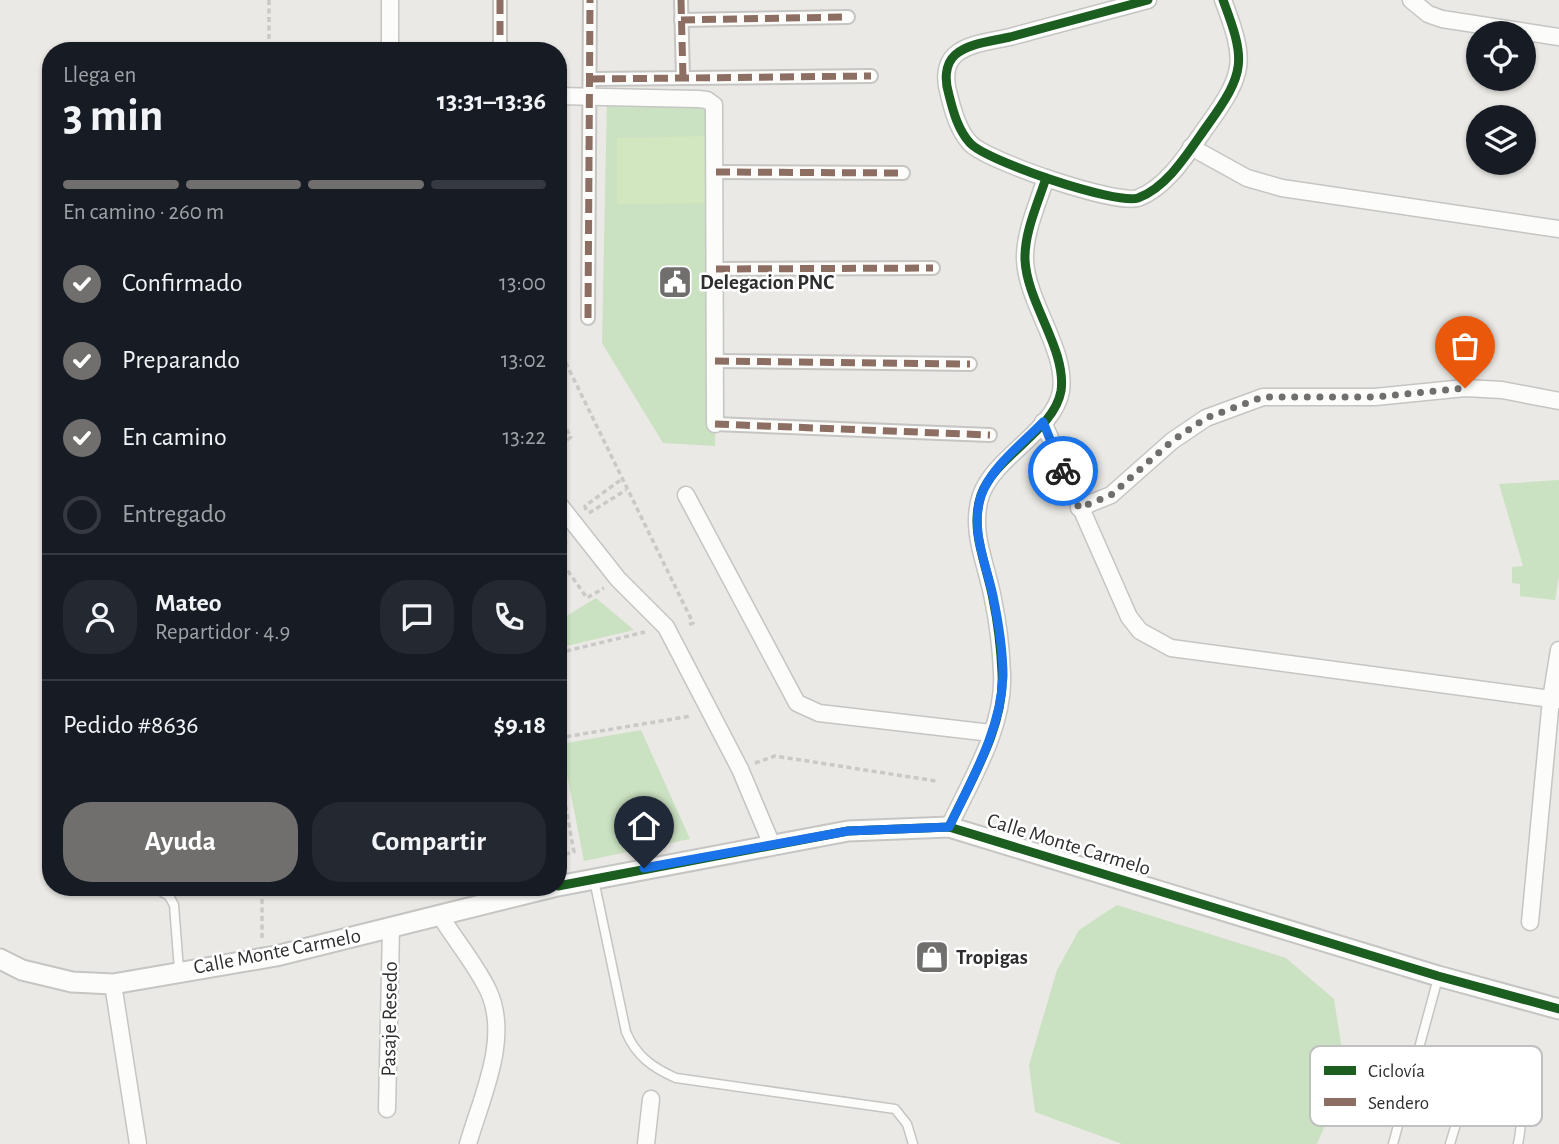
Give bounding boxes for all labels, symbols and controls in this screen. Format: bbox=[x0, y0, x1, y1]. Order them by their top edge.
map controls bbox=[1466, 21, 1536, 175]
button: locate bbox=[1466, 21, 1536, 91]
text: Llega en bbox=[63, 64, 136, 87]
text: 13:31–13:36 bbox=[437, 88, 546, 114]
text: 3 min bbox=[63, 93, 163, 139]
button: layers bbox=[1466, 105, 1536, 175]
text: En camino · 260 m bbox=[63, 201, 224, 224]
public building icon: Delegacion PNC bbox=[656, 263, 694, 301]
icon: check bbox=[63, 265, 101, 303]
text: Confirmado bbox=[122, 270, 243, 296]
text: 13:00 bbox=[499, 272, 546, 295]
place label: Delegacion PNC bbox=[700, 272, 834, 293]
pin bbox=[1435, 316, 1495, 388]
icon: bag bbox=[1446, 327, 1484, 365]
icon: check bbox=[63, 342, 101, 380]
text: Preparando bbox=[122, 347, 240, 373]
text: 13:02 bbox=[501, 349, 546, 372]
icon: check bbox=[63, 419, 101, 457]
text: En camino bbox=[122, 424, 227, 450]
text: 13:22 bbox=[502, 426, 546, 449]
courier bbox=[1028, 436, 1098, 506]
icon: bike bbox=[1044, 452, 1082, 490]
text: Entregado bbox=[122, 501, 227, 527]
button: person bbox=[63, 580, 137, 654]
button: chat bbox=[380, 580, 454, 654]
button: phone bbox=[472, 580, 546, 654]
text: Mateo bbox=[155, 590, 222, 616]
text: Repartidor · 4.9 bbox=[155, 621, 290, 644]
text: Pedido #8636 bbox=[63, 712, 199, 738]
text: $9.18 bbox=[494, 712, 546, 738]
pin bbox=[614, 796, 674, 868]
button: Ayuda bbox=[63, 802, 298, 882]
button: Compartir bbox=[312, 802, 546, 882]
icon: home bbox=[625, 807, 663, 845]
street label: Calle Monte Carmelo bbox=[985, 810, 1153, 879]
street label: Calle Monte Carmelo bbox=[192, 925, 363, 978]
shop icon: Tropigas bbox=[913, 938, 951, 976]
place label: Tropigas bbox=[956, 947, 1028, 968]
street label: Pasaje Resedo bbox=[378, 961, 401, 1077]
legend bbox=[1310, 1046, 1542, 1126]
text: Ciclovía bbox=[1368, 1062, 1425, 1081]
text: Sendero bbox=[1368, 1094, 1429, 1113]

